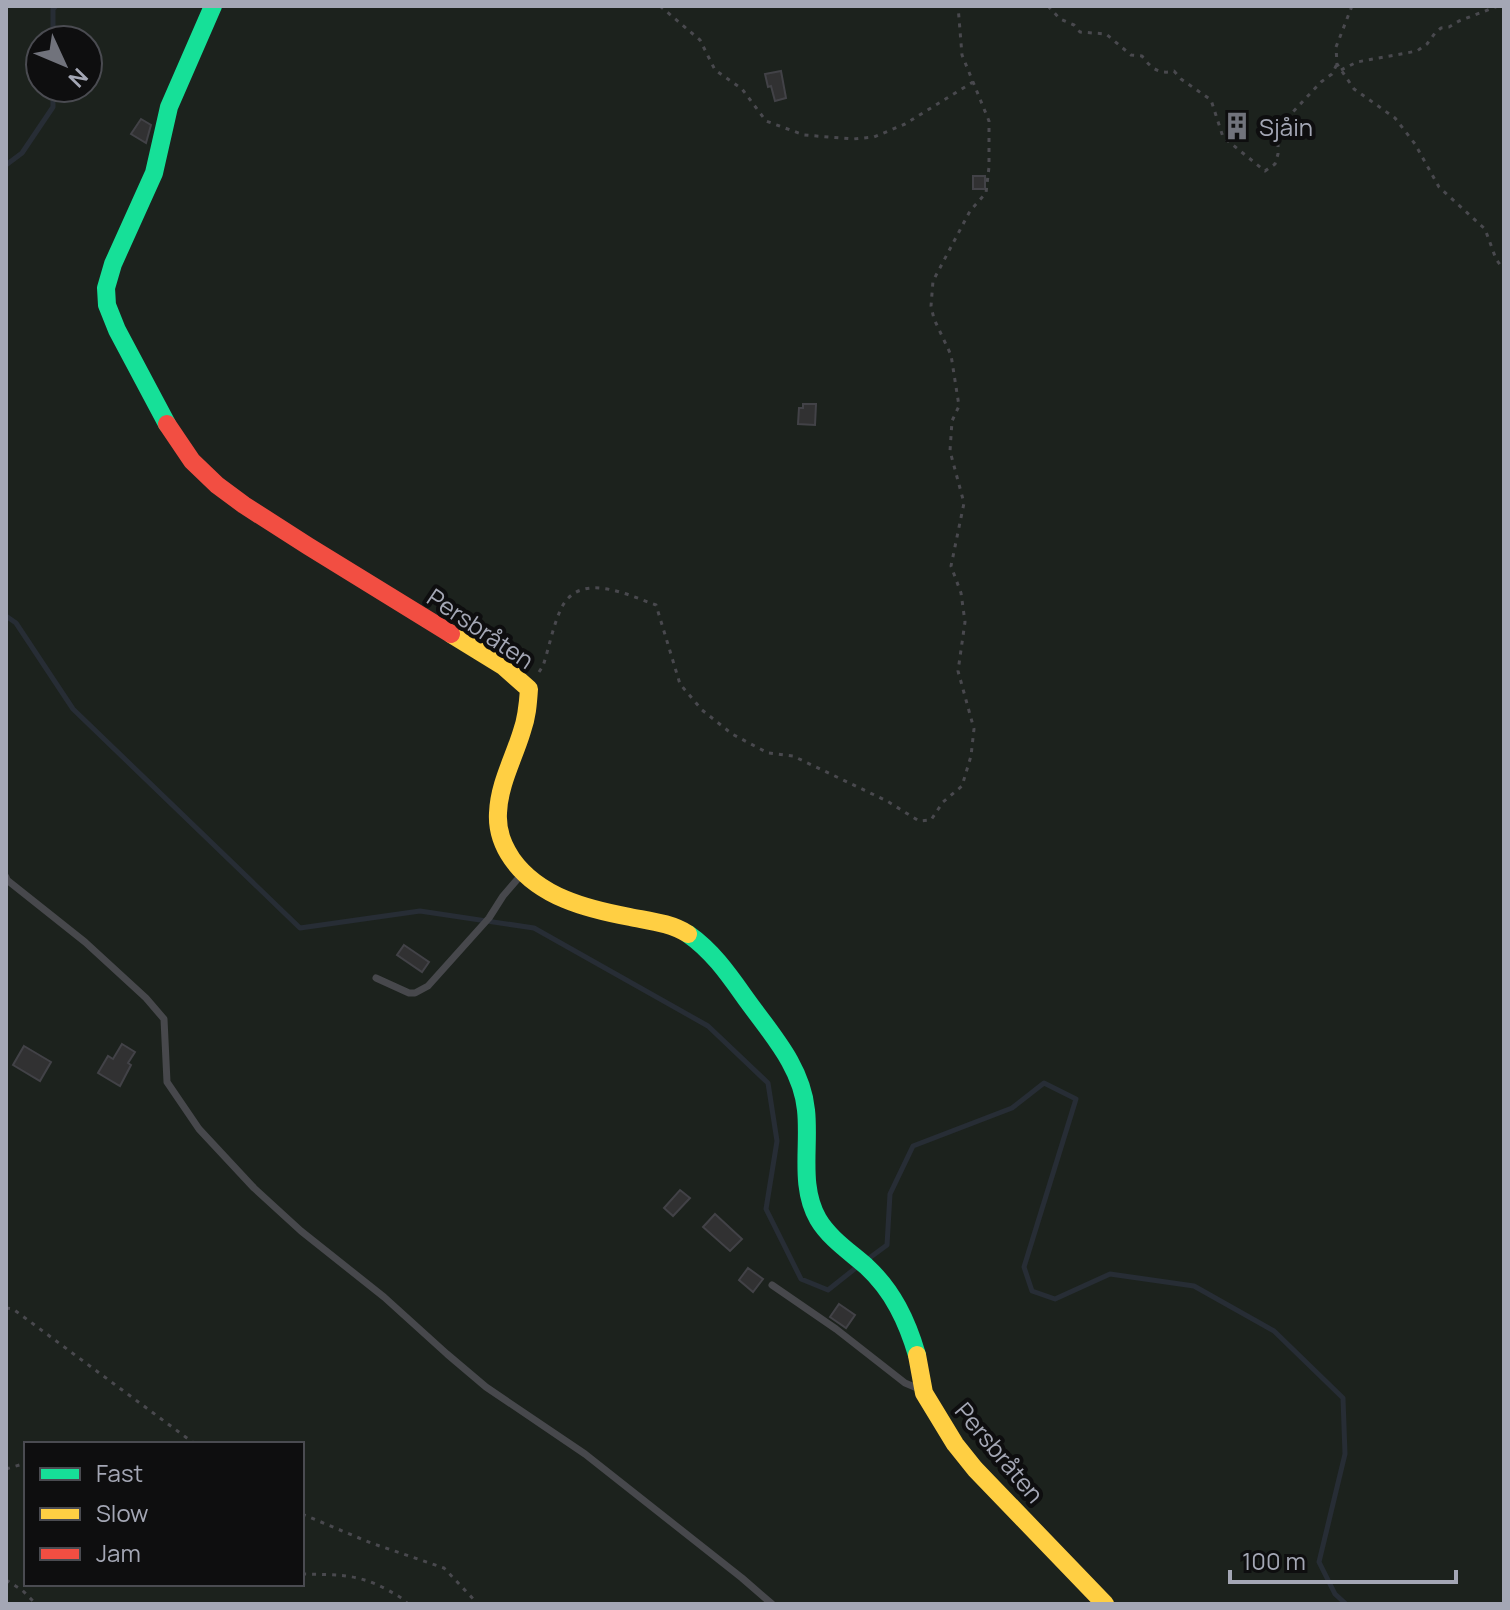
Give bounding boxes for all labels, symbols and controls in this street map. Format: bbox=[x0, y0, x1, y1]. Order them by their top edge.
north arrow bbox=[24, 24, 104, 104]
text: N bbox=[62, 62, 95, 94]
place label: Sjåin bbox=[1259, 110, 1313, 143]
building icon: Sjåin bbox=[1222, 111, 1252, 141]
street label: Persbråten bbox=[421, 580, 541, 676]
street label: Persbråten bbox=[948, 1395, 1052, 1509]
legend bbox=[24, 1442, 304, 1586]
text: Fast bbox=[96, 1456, 143, 1489]
text: Slow bbox=[96, 1496, 149, 1529]
scale bar bbox=[1230, 1534, 1456, 1584]
text: Jam bbox=[96, 1536, 141, 1569]
text: 100 m bbox=[1242, 1544, 1306, 1577]

